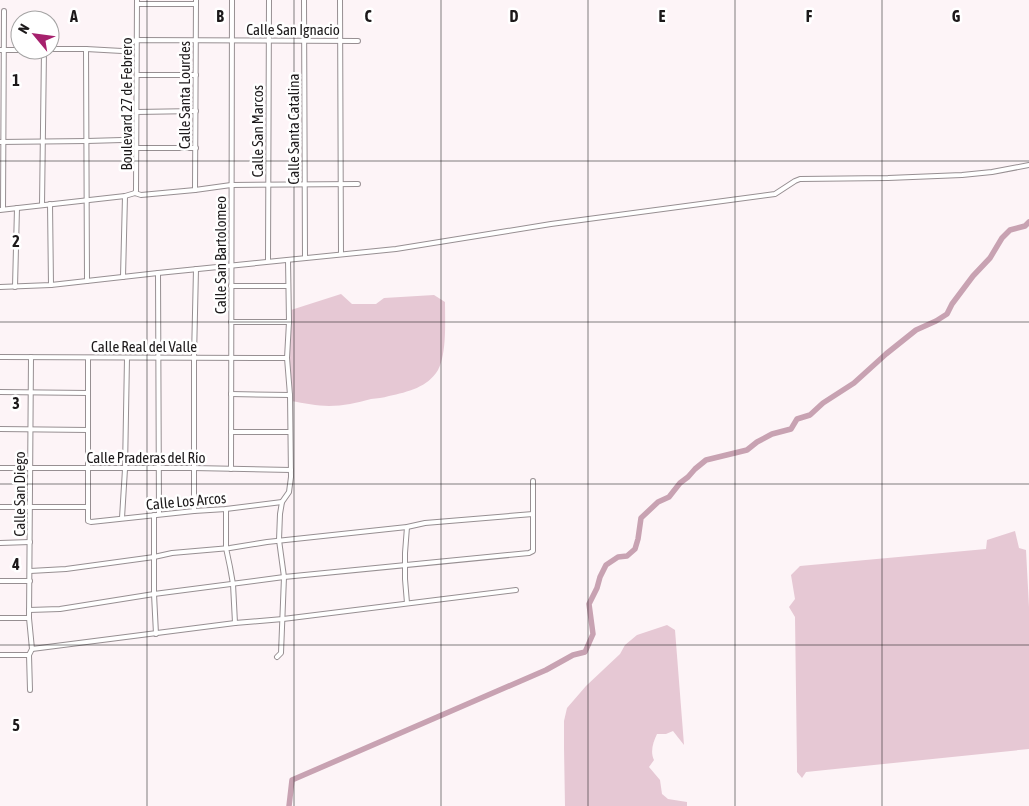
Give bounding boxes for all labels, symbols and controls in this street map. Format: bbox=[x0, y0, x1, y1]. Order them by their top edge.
text: A bbox=[69, 7, 78, 25]
text: B bbox=[216, 7, 224, 25]
text: C bbox=[364, 7, 372, 25]
text: D bbox=[510, 7, 519, 25]
text: E bbox=[659, 7, 666, 25]
text: F bbox=[806, 7, 813, 25]
text: G bbox=[952, 7, 961, 25]
north arrow bbox=[10, 10, 60, 60]
text: N bbox=[15, 21, 33, 36]
street label: Calle San Ignacio bbox=[246, 21, 340, 38]
street label: Boulevard 27 de Febrero bbox=[118, 38, 135, 171]
street label: Calle Santa Lourdes bbox=[176, 41, 193, 149]
text: 1 bbox=[12, 71, 20, 89]
street label: Calle Santa Catalina bbox=[285, 73, 302, 185]
street label: Calle San Marcos bbox=[249, 85, 266, 177]
street label: Calle San Bartolomeo bbox=[212, 196, 229, 314]
text: 2 bbox=[12, 232, 20, 250]
street label: Calle Real del Valle bbox=[91, 338, 197, 355]
text: 3 bbox=[12, 394, 20, 412]
street label: Calle Praderas del Río bbox=[86, 449, 206, 466]
street label: Calle San Diego bbox=[11, 452, 28, 536]
street label: Calle Los Arcos bbox=[145, 489, 227, 513]
text: 4 bbox=[11, 555, 20, 573]
text: 5 bbox=[12, 716, 20, 734]

